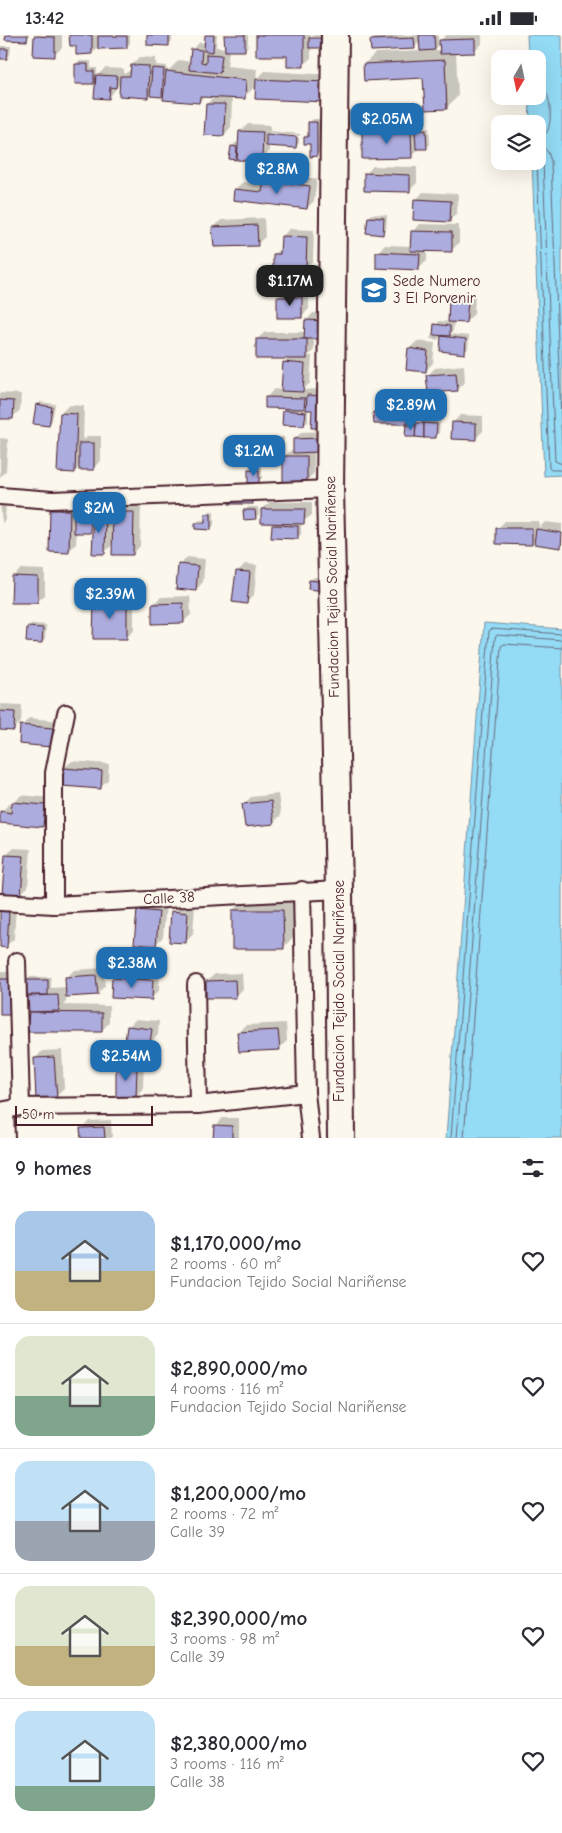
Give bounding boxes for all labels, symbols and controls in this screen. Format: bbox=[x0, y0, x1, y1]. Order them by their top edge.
text: 13:42 bbox=[25, 7, 64, 29]
north arrow bbox=[491, 50, 546, 105]
map controls bbox=[491, 50, 546, 170]
pin: $2.05M bbox=[346, 103, 428, 145]
text: $2.05M bbox=[361, 110, 413, 128]
button: layers bbox=[491, 115, 546, 170]
pin: $2.8M bbox=[242, 153, 312, 195]
text: $2.8M bbox=[256, 160, 298, 178]
pin: $1.17M bbox=[249, 265, 331, 307]
text: $1.17M bbox=[267, 272, 313, 290]
place label: Sede Numero 3 El Porvenir bbox=[393, 272, 480, 307]
school or university icon: Sede Numero 3 El Porvenir bbox=[359, 275, 389, 305]
pin: $2.89M bbox=[370, 389, 452, 431]
text: $2.89M bbox=[386, 396, 436, 414]
pin: $1.2M bbox=[219, 435, 289, 477]
text: $1.2M bbox=[234, 442, 274, 460]
street label: Fundacion Tejido Social Nariñense bbox=[321, 475, 343, 698]
pin: $2M bbox=[75, 491, 123, 534]
text: $2M bbox=[84, 499, 114, 517]
pin: $2.39M bbox=[69, 577, 151, 620]
text: $2.39M bbox=[85, 585, 135, 603]
street label: Fundacion Tejido Social Nariñense bbox=[330, 880, 348, 1102]
street label: Calle 38 bbox=[143, 888, 195, 908]
pin: $2.38M bbox=[91, 947, 173, 989]
text: $2.38M bbox=[107, 954, 157, 972]
pin: $2.54M bbox=[85, 1039, 167, 1082]
text: $2.54M bbox=[101, 1047, 151, 1065]
scale bar bbox=[15, 1103, 152, 1126]
text: 50 m bbox=[22, 1106, 54, 1123]
icon: filters bbox=[519, 1154, 547, 1182]
text: 9 homes bbox=[15, 1156, 91, 1180]
icon: home bbox=[55, 1231, 115, 1291]
text: $1,170,000/mo bbox=[170, 1231, 301, 1255]
icon: heart bbox=[519, 1247, 547, 1275]
text: 2 rooms · 60 m² bbox=[170, 1255, 281, 1273]
text: Fundacion Tejido Social Nariñense bbox=[170, 1273, 407, 1291]
icon: home bbox=[55, 1356, 115, 1416]
text: $2,890,000/mo bbox=[170, 1356, 308, 1380]
icon: heart bbox=[519, 1372, 547, 1400]
text: 4 rooms · 116 m² bbox=[170, 1380, 283, 1398]
text: Fundacion Tejido Social Nariñense bbox=[170, 1398, 407, 1416]
icon: home bbox=[55, 1481, 115, 1541]
text: $1,200,000/mo bbox=[170, 1481, 306, 1505]
icon: heart bbox=[519, 1497, 547, 1525]
text: 2 rooms · 72 m² bbox=[170, 1505, 279, 1523]
text: Calle 39 bbox=[170, 1523, 225, 1541]
icon: home bbox=[55, 1606, 115, 1666]
text: $2,390,000/mo bbox=[170, 1606, 307, 1630]
icon: heart bbox=[519, 1622, 547, 1650]
text: 3 rooms · 98 m² bbox=[170, 1630, 279, 1648]
text: Calle 39 bbox=[170, 1648, 225, 1666]
icon: home bbox=[55, 1731, 115, 1791]
text: $2,380,000/mo bbox=[170, 1731, 307, 1755]
icon: heart bbox=[519, 1747, 547, 1775]
text: 3 rooms · 116 m² bbox=[170, 1755, 284, 1773]
text: Calle 38 bbox=[170, 1773, 225, 1791]

